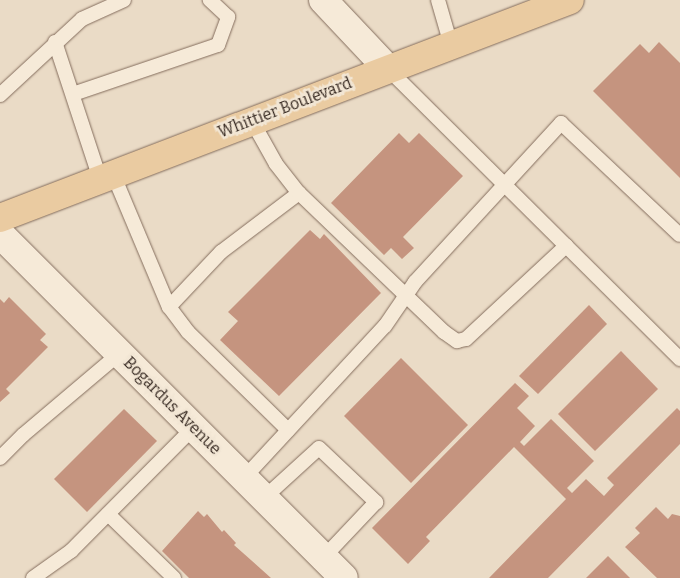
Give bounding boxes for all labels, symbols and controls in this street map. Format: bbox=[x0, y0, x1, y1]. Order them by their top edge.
street label: Whittier Boulevard bbox=[215, 74, 355, 142]
street label: Bogardus Avenue bbox=[119, 353, 225, 459]

